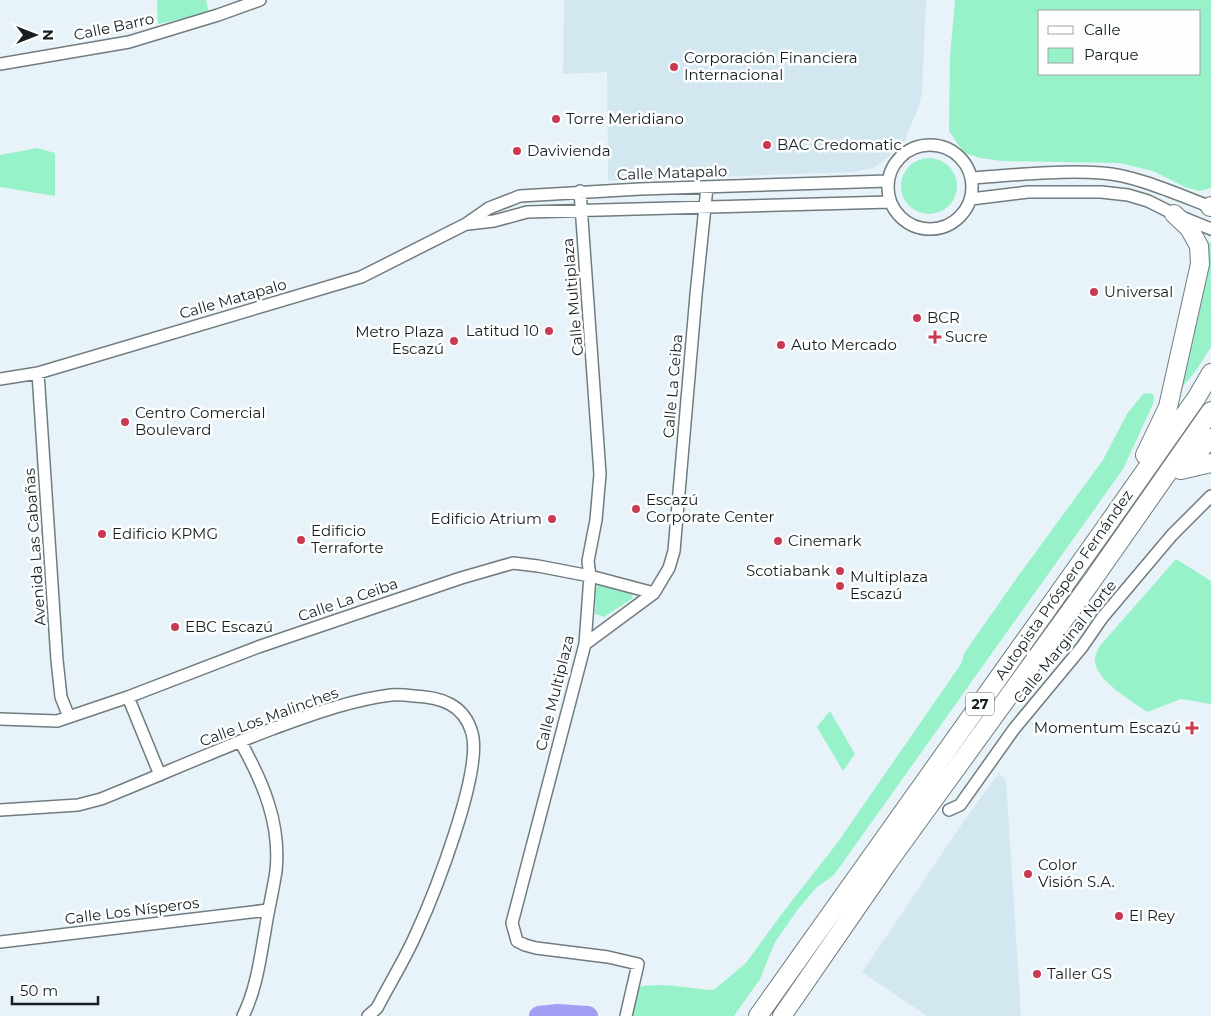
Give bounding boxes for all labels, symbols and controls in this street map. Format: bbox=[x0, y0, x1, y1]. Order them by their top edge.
street label: Calle Barro bbox=[72, 9, 156, 44]
north arrow bbox=[10, 10, 60, 60]
legend bbox=[1038, 10, 1201, 75]
text: Calle bbox=[1084, 20, 1121, 39]
text: N bbox=[39, 29, 57, 41]
text: Parque bbox=[1084, 45, 1139, 64]
place label: Corporación Financiera Internacional bbox=[684, 48, 858, 84]
marker: Corporación Financiera Internacional bbox=[668, 61, 680, 73]
place label: Torre Meridiano bbox=[566, 109, 684, 128]
marker: Torre Meridiano bbox=[550, 113, 562, 125]
place label: BAC Credomatic bbox=[777, 135, 902, 154]
marker: BAC Credomatic bbox=[761, 139, 773, 151]
place label: Davivienda bbox=[527, 141, 611, 160]
marker: Davivienda bbox=[511, 145, 523, 157]
street label: Calle Matapalo bbox=[616, 161, 728, 184]
street label: Calle Multiplaza bbox=[558, 237, 587, 357]
street label: Calle Matapalo bbox=[177, 274, 289, 323]
place label: Universal bbox=[1104, 282, 1173, 301]
marker: Universal bbox=[1088, 286, 1100, 298]
place label: BCR bbox=[927, 308, 960, 327]
marker: BCR bbox=[911, 312, 923, 324]
place label: Latitud 10 bbox=[466, 321, 539, 340]
place label: Metro Plaza Escazú bbox=[355, 322, 444, 358]
marker: Latitud 10 bbox=[543, 325, 555, 337]
place label: Sucre bbox=[945, 327, 988, 346]
marker: Sucre bbox=[929, 331, 941, 343]
street label: Calle La Ceiba bbox=[658, 333, 687, 439]
marker: Metro Plaza Escazú bbox=[448, 335, 460, 347]
place label: Auto Mercado bbox=[791, 335, 897, 354]
marker: Auto Mercado bbox=[775, 339, 787, 351]
place label: Centro Comercial Boulevard bbox=[135, 403, 266, 439]
marker: Centro Comercial Boulevard bbox=[119, 416, 131, 428]
street label: Avenida Las Cabañas bbox=[20, 468, 49, 627]
street label: Autopista Próspero Fernández bbox=[991, 486, 1137, 683]
place label: Escazú Corporate Center bbox=[646, 490, 775, 526]
marker: Escazú Corporate Center bbox=[630, 503, 642, 515]
place label: Edificio Atrium bbox=[430, 509, 542, 528]
marker: Edificio Atrium bbox=[546, 513, 558, 525]
place label: Edificio Terraforte bbox=[311, 521, 383, 557]
place label: Edificio KPMG bbox=[112, 524, 218, 543]
marker: Edificio KPMG bbox=[96, 528, 108, 540]
place label: Cinemark bbox=[788, 531, 862, 550]
marker: Edificio Terraforte bbox=[295, 534, 307, 546]
marker: Cinemark bbox=[772, 535, 784, 547]
place label: Scotiabank bbox=[746, 561, 830, 580]
marker: Scotiabank bbox=[834, 565, 846, 577]
place label: Multiplaza Escazú bbox=[850, 567, 928, 603]
street label: Calle La Ceiba bbox=[295, 574, 400, 626]
street label: Calle Marginal Norte bbox=[1009, 576, 1120, 707]
marker: Multiplaza Escazú bbox=[834, 580, 846, 592]
place label: EBC Escazú bbox=[185, 617, 273, 636]
marker: EBC Escazú bbox=[169, 621, 181, 633]
street label: Calle Multiplaza bbox=[531, 633, 578, 753]
street label: Calle Los Malinches bbox=[197, 683, 341, 750]
road number: 27 bbox=[966, 692, 994, 716]
place label: Momentum Escazú bbox=[1034, 718, 1181, 737]
marker: Momentum Escazú bbox=[1185, 721, 1199, 735]
place label: Color Visión S.A. bbox=[1038, 855, 1115, 891]
marker: Color Visión S.A. bbox=[1022, 868, 1034, 880]
street label: Calle Los Nísperos bbox=[64, 893, 200, 928]
place label: El Rey bbox=[1129, 906, 1176, 925]
marker: El Rey bbox=[1113, 910, 1125, 922]
place label: Taller GS bbox=[1047, 964, 1112, 983]
marker: Taller GS bbox=[1031, 968, 1043, 980]
scale bar bbox=[12, 974, 99, 1006]
text: 50 m bbox=[20, 981, 58, 1000]

